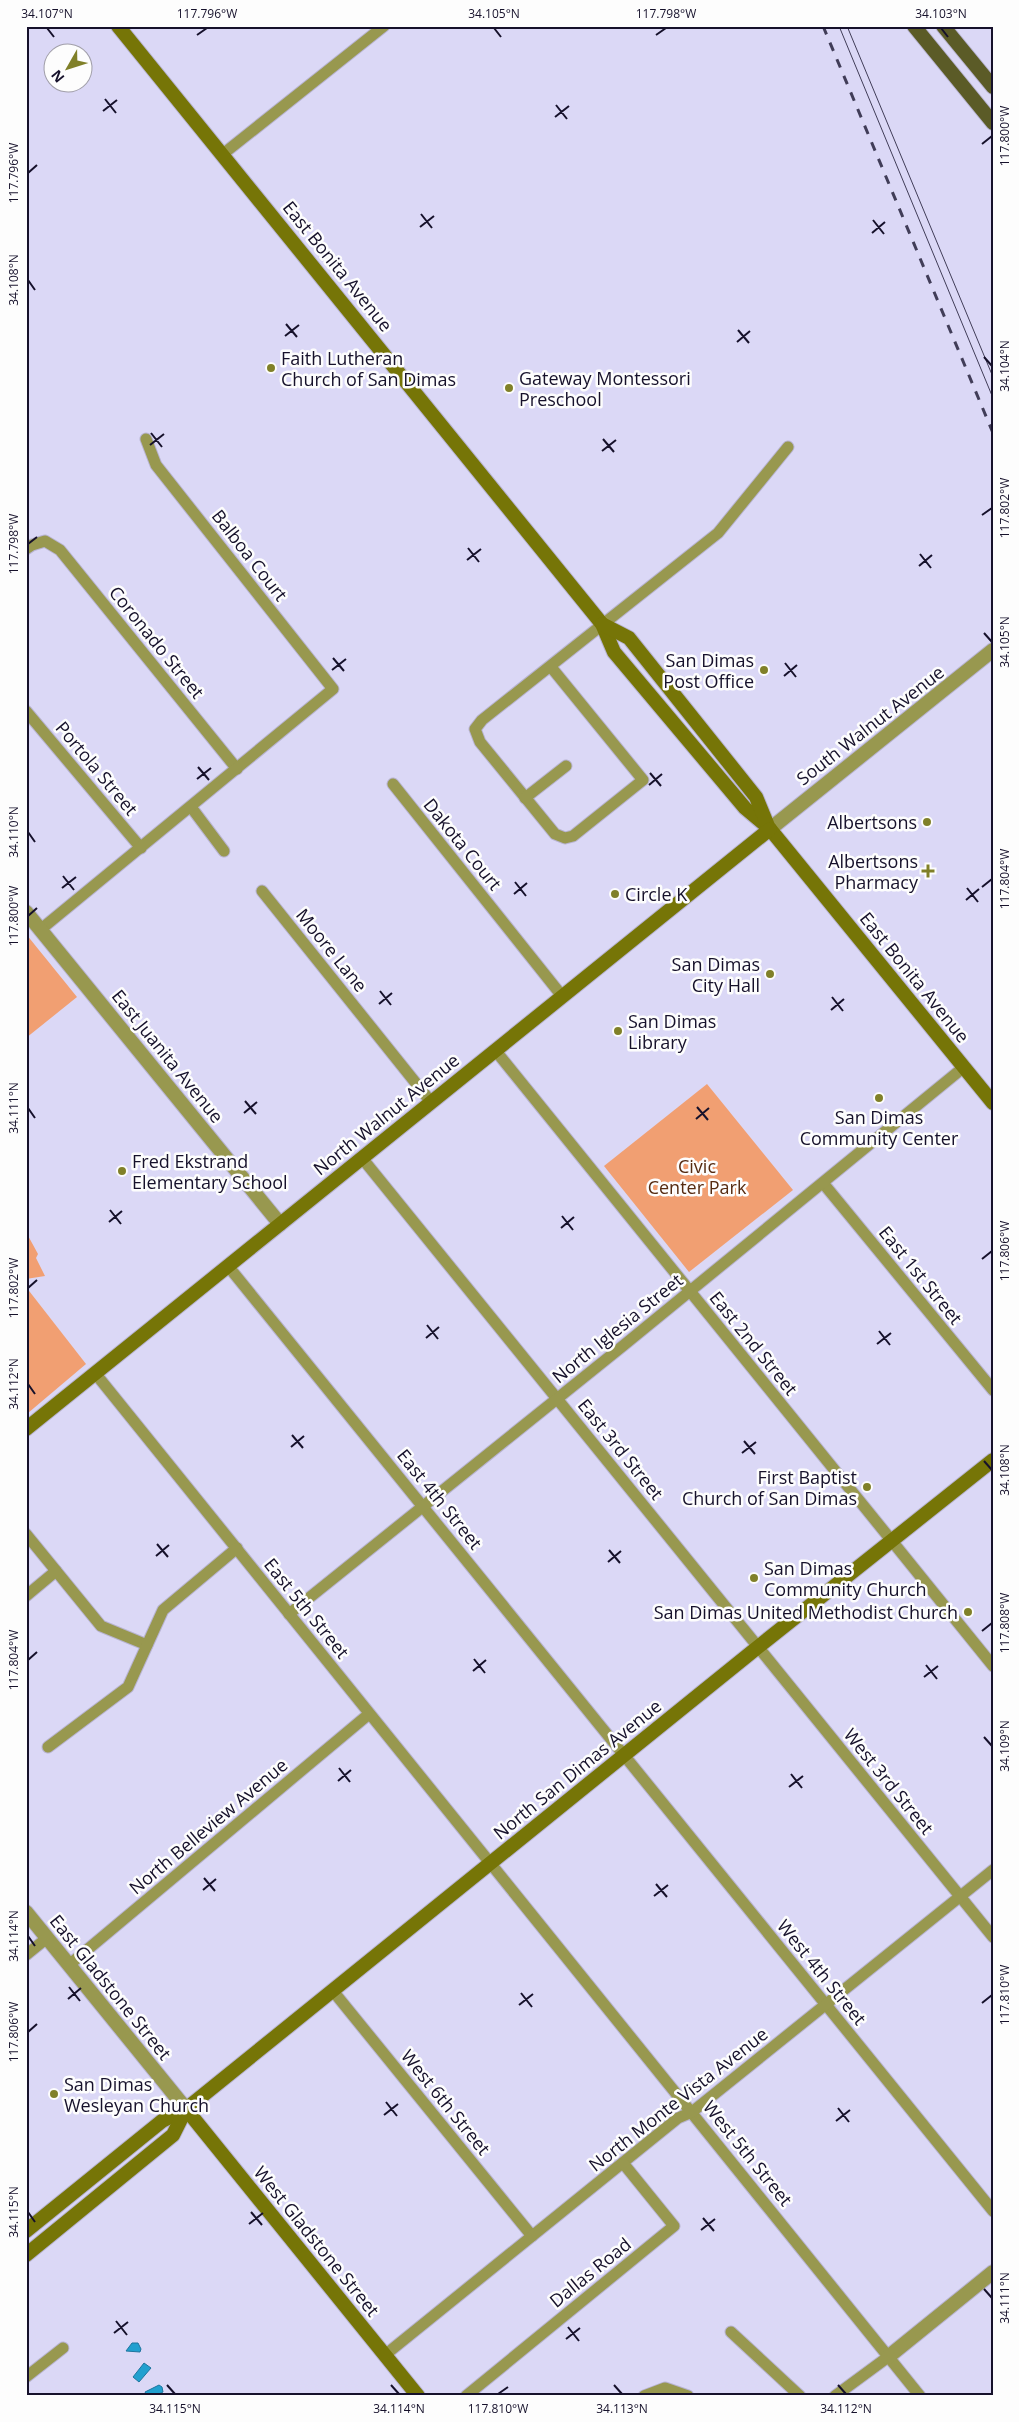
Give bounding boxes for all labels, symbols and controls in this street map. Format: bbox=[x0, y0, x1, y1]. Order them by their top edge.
text: 34.107°N bbox=[21, 5, 73, 22]
text: 117.796°W bbox=[177, 5, 237, 22]
text: 34.105°N bbox=[468, 5, 520, 22]
text: 117.798°W bbox=[636, 5, 696, 22]
text: 34.103°N bbox=[915, 5, 967, 22]
north arrow bbox=[42, 42, 92, 92]
text: N bbox=[47, 66, 68, 87]
text: 117.800°W bbox=[996, 106, 1013, 166]
text: 117.796°W bbox=[5, 143, 22, 203]
street label: East Bonita Avenue bbox=[278, 196, 398, 336]
text: 34.108°N bbox=[5, 254, 22, 306]
text: 34.104°N bbox=[996, 340, 1013, 392]
place label: Faith Lutheran Church of San Dimas bbox=[281, 346, 456, 391]
marker: Faith Lutheran Church of San Dimas bbox=[265, 362, 277, 374]
place label: Gateway Montessori Preschool bbox=[519, 366, 691, 411]
marker: Gateway Montessori Preschool bbox=[503, 382, 515, 394]
text: 117.802°W bbox=[996, 478, 1013, 538]
street label: Balboa Court bbox=[207, 504, 293, 606]
text: 117.798°W bbox=[5, 514, 22, 574]
street label: Coronado Street bbox=[104, 581, 210, 703]
text: 34.105°N bbox=[996, 616, 1013, 668]
place label: San Dimas Post Office bbox=[663, 648, 754, 693]
street label: South Walnut Avenue bbox=[791, 660, 949, 790]
marker: San Dimas Post Office bbox=[758, 664, 770, 676]
street label: Portola Street bbox=[51, 716, 143, 820]
street label: Dakota Court bbox=[419, 793, 507, 895]
text: 34.110°N bbox=[5, 806, 22, 858]
place label: Albertsons bbox=[827, 810, 917, 834]
marker: Albertsons bbox=[921, 816, 933, 828]
place label: Albertsons Pharmacy bbox=[828, 849, 919, 894]
text: 117.804°W bbox=[996, 849, 1013, 909]
marker: Albertsons Pharmacy bbox=[922, 865, 934, 877]
place label: Circle K bbox=[625, 882, 688, 906]
text: 117.800°W bbox=[5, 886, 22, 946]
marker: Circle K bbox=[609, 888, 621, 900]
street label: Moore Lane bbox=[291, 903, 373, 997]
street label: East Bonita Avenue bbox=[855, 907, 975, 1047]
place label: San Dimas City Hall bbox=[672, 952, 760, 997]
marker: San Dimas City Hall bbox=[764, 968, 776, 980]
street label: East Juanita Avenue bbox=[107, 984, 229, 1128]
place label: San Dimas Library bbox=[628, 1009, 716, 1054]
marker: San Dimas Library bbox=[612, 1025, 624, 1037]
street label: North Walnut Avenue bbox=[308, 1048, 464, 1180]
text: 34.111°N bbox=[5, 1082, 22, 1134]
marker: San Dimas Community Center bbox=[873, 1092, 885, 1104]
place label: San Dimas Community Center bbox=[800, 1105, 959, 1150]
place label: Fred Ekstrand Elementary School bbox=[132, 1149, 288, 1194]
park label: Civic Center Park bbox=[648, 1154, 747, 1199]
marker: Fred Ekstrand Elementary School bbox=[116, 1165, 128, 1177]
street label: East 1st Street bbox=[874, 1221, 968, 1329]
text: 117.806°W bbox=[996, 1221, 1013, 1281]
text: 117.802°W bbox=[5, 1258, 22, 1318]
street label: North Iglesia Street bbox=[547, 1268, 687, 1388]
street label: East 2nd Street bbox=[705, 1286, 803, 1400]
text: 34.112°N bbox=[5, 1358, 22, 1410]
street label: East 3rd Street bbox=[573, 1394, 669, 1504]
street label: East 4th Street bbox=[392, 1444, 488, 1554]
text: 34.108°N bbox=[996, 1444, 1013, 1496]
place label: First Baptist Church of San Dimas bbox=[682, 1465, 857, 1510]
marker: First Baptist Church of San Dimas bbox=[861, 1481, 873, 1493]
street label: East 5th Street bbox=[259, 1553, 355, 1663]
place label: San Dimas Community Church bbox=[764, 1556, 927, 1601]
marker: San Dimas Community Church bbox=[748, 1572, 760, 1584]
text: 117.808°W bbox=[996, 1593, 1013, 1653]
place label: San Dimas United Methodist Church bbox=[654, 1600, 958, 1624]
marker: San Dimas United Methodist Church bbox=[962, 1606, 974, 1618]
text: 117.804°W bbox=[5, 1630, 22, 1690]
street label: North San Dimas Avenue bbox=[488, 1694, 666, 1844]
text: 34.109°N bbox=[996, 1720, 1013, 1772]
street label: West 3rd Street bbox=[839, 1723, 939, 1839]
street label: North Belleview Avenue bbox=[124, 1753, 292, 1899]
street label: East Gladstone Street bbox=[45, 1909, 177, 2065]
text: 34.114°N bbox=[5, 1910, 22, 1962]
street label: West 4th Street bbox=[772, 1914, 872, 2030]
text: 117.810°W bbox=[996, 1965, 1013, 2025]
text: 117.806°W bbox=[5, 2002, 22, 2062]
street label: North Monte Vista Avenue bbox=[584, 2022, 772, 2176]
street label: West 6th Street bbox=[396, 2044, 496, 2160]
place label: San Dimas Wesleyan Church bbox=[64, 2072, 209, 2117]
marker: San Dimas Wesleyan Church bbox=[48, 2088, 60, 2100]
street label: West 5th Street bbox=[698, 2095, 798, 2211]
street label: West Gladstone Street bbox=[249, 2161, 385, 2321]
text: 34.115°N bbox=[5, 2186, 22, 2238]
street label: Dallas Road bbox=[544, 2232, 636, 2312]
text: 34.111°N bbox=[996, 2272, 1013, 2324]
text: 34.115°N bbox=[149, 2400, 201, 2417]
text: 34.114°N bbox=[373, 2400, 425, 2417]
text: 117.810°W bbox=[468, 2400, 528, 2417]
text: 34.113°N bbox=[596, 2400, 648, 2417]
text: 34.112°N bbox=[820, 2400, 872, 2417]

